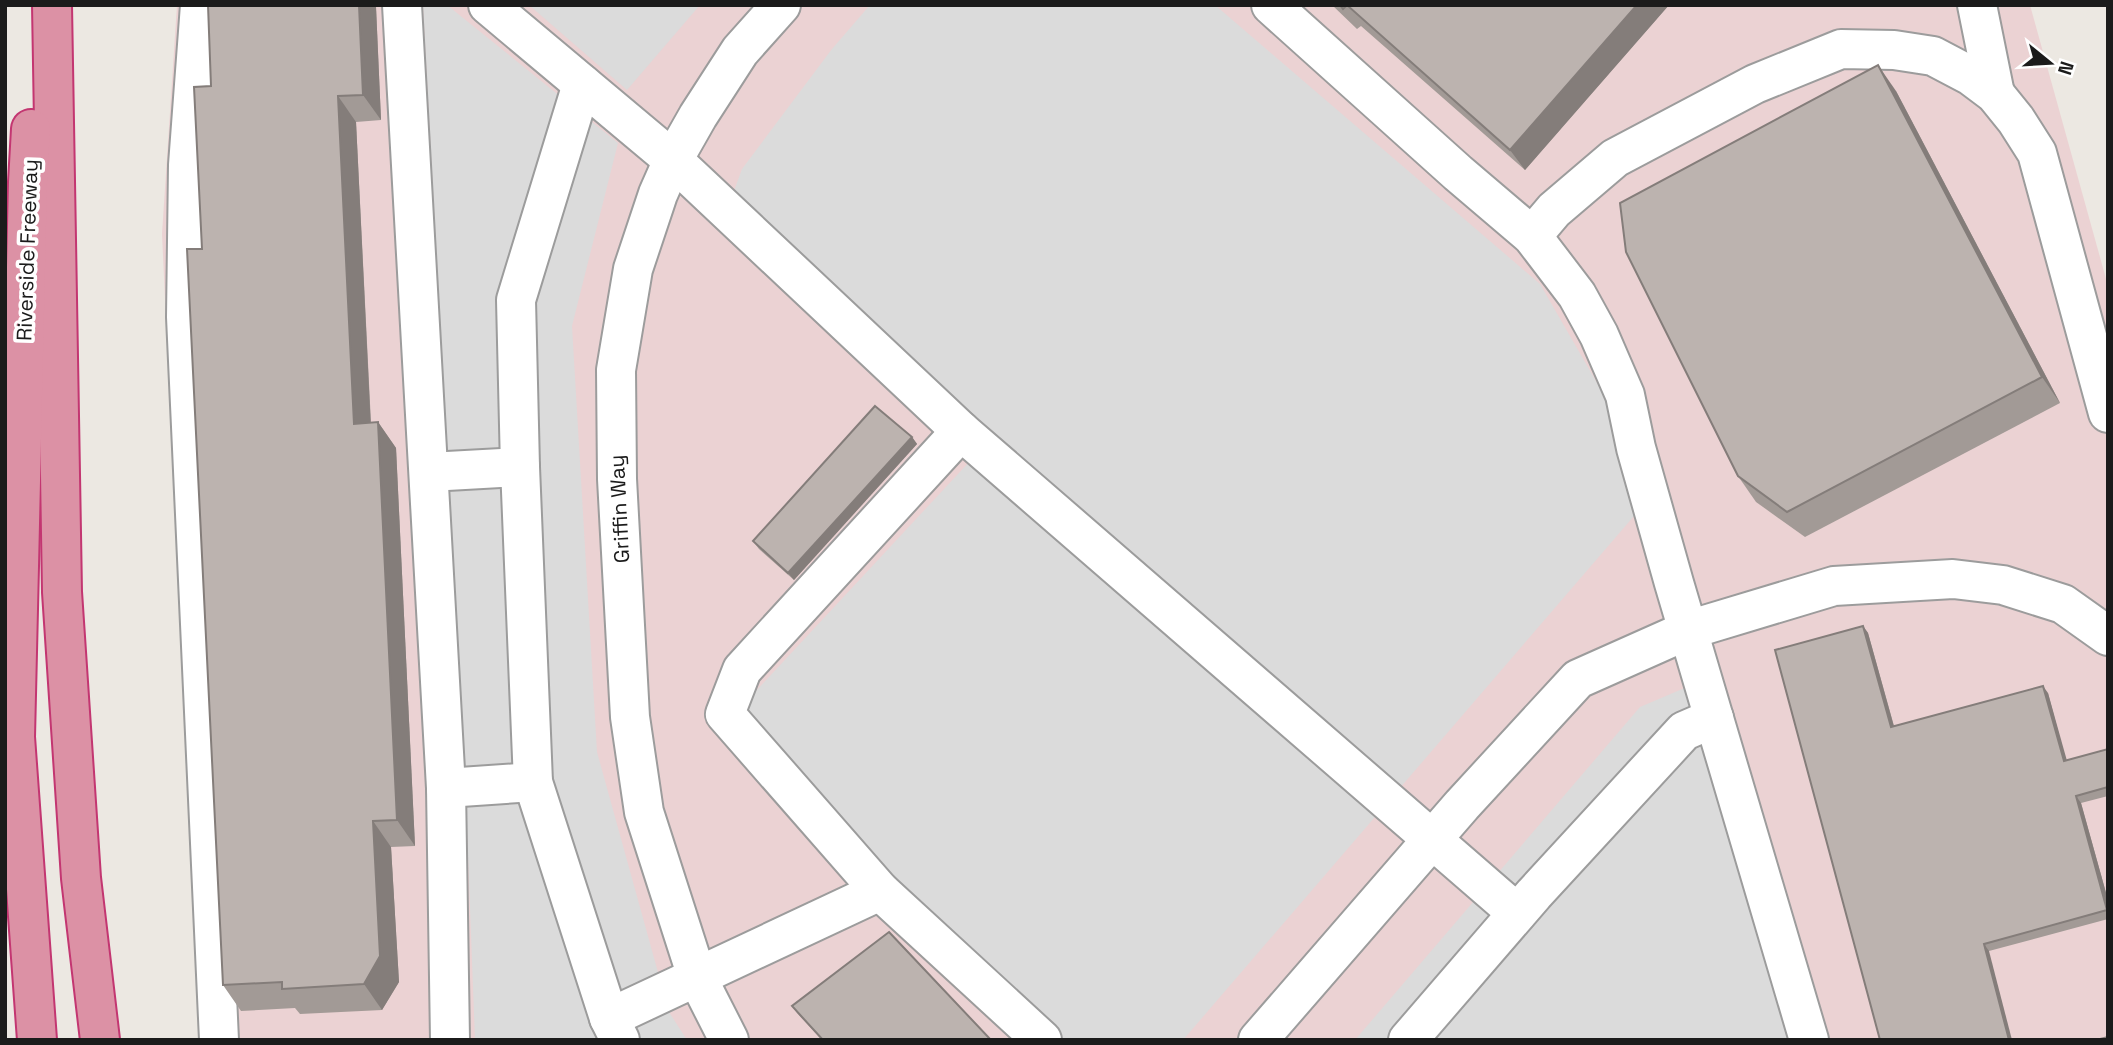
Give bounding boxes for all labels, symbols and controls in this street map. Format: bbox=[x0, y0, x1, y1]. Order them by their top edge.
north arrow bbox=[2015, 28, 2085, 98]
text: N bbox=[2052, 58, 2080, 78]
street label: Riverside Freeway bbox=[10, 159, 44, 341]
street label: Griffin Way bbox=[603, 454, 635, 564]

